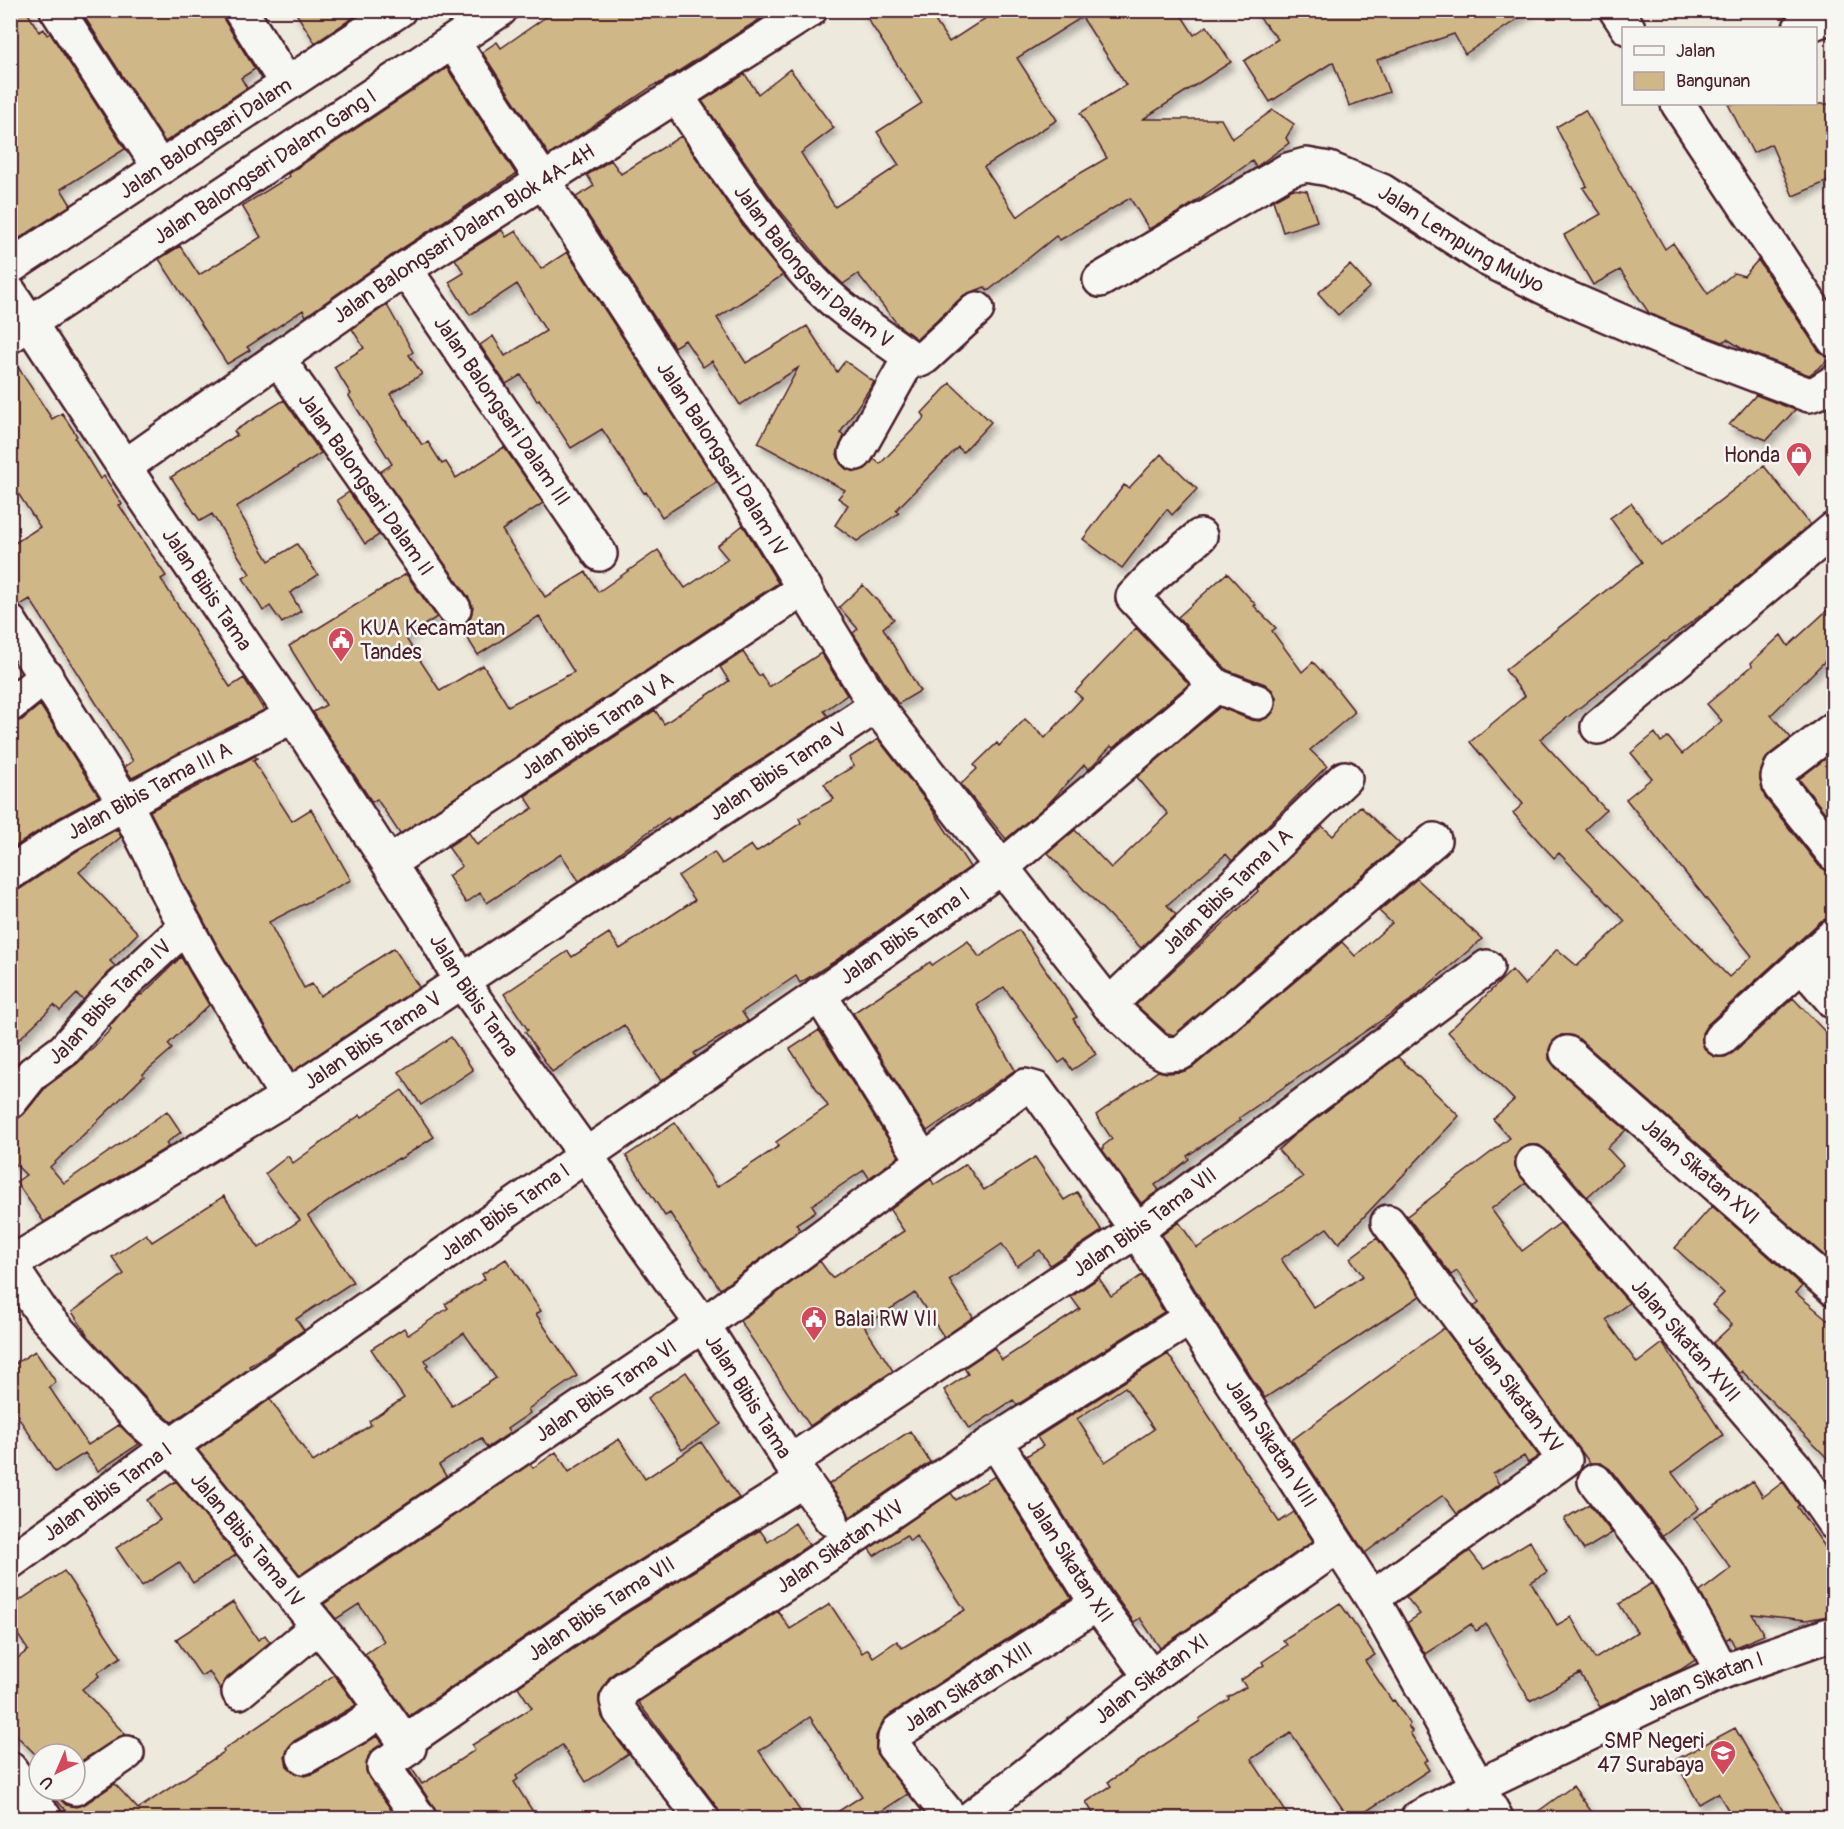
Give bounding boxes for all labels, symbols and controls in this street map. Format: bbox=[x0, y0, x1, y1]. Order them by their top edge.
legend bbox=[1622, 27, 1817, 105]
text: Jalan bbox=[1676, 40, 1715, 63]
text: Bangunan bbox=[1676, 70, 1751, 93]
street label: Jalan Balongsari Dalam bbox=[114, 71, 297, 205]
street label: Jalan Balongsari Dalam Gang I bbox=[148, 83, 382, 250]
street label: Jalan Balongsari Dalam Blok 4A-4H bbox=[327, 138, 600, 330]
street label: Jalan Lempung Mulyo bbox=[1373, 179, 1549, 299]
street label: Jalan Balongsari Dalam V bbox=[728, 180, 898, 354]
street label: Jalan Balongsari Dalam III bbox=[428, 311, 577, 511]
street label: Jalan Balongsari Dalam IV bbox=[651, 356, 794, 561]
street label: Jalan Balongsari Dalam II bbox=[292, 387, 440, 581]
shop icon: Honda bbox=[1784, 440, 1814, 478]
place label: Honda bbox=[1724, 442, 1780, 469]
street label: Jalan Bibis Tama bbox=[156, 523, 258, 656]
place label: KUA Kecamatan Tandes bbox=[360, 615, 505, 666]
public building icon: KUA Kecamatan Tandes bbox=[326, 625, 356, 663]
street label: Jalan Bibis Tama V A bbox=[515, 665, 678, 786]
street label: Jalan Bibis Tama V bbox=[703, 716, 851, 827]
street label: Jalan Bibis Tama III A bbox=[62, 736, 236, 846]
street label: Jalan Bibis Tama I A bbox=[1156, 822, 1298, 960]
street label: Jalan Bibis Tama I bbox=[834, 881, 975, 991]
street label: Jalan Bibis Tama bbox=[423, 929, 525, 1062]
street label: Jalan Bibis Tama IV bbox=[43, 933, 177, 1071]
street label: Jalan Bibis Tama V bbox=[298, 985, 446, 1096]
street label: Jalan Sikatan XVI bbox=[1636, 1111, 1765, 1230]
street label: Jalan Bibis Tama I bbox=[434, 1157, 575, 1267]
street label: Jalan Bibis Tama VII bbox=[1067, 1161, 1222, 1283]
street label: Jalan Sikatan XVII bbox=[1625, 1273, 1747, 1408]
public building icon: Balai RW VII bbox=[799, 1304, 829, 1342]
place label: Balai RW VII bbox=[834, 1306, 938, 1333]
street label: Jalan Sikatan XV bbox=[1461, 1328, 1569, 1458]
street label: Jalan Bibis Tama bbox=[699, 1329, 798, 1464]
street label: Jalan Bibis Tama VI bbox=[530, 1333, 682, 1448]
street label: Jalan Sikatan VIII bbox=[1219, 1373, 1323, 1513]
street label: Jalan Bibis Tama I bbox=[37, 1436, 177, 1548]
street label: Jalan Bibis Tama IV bbox=[185, 1467, 310, 1612]
street label: Jalan Sikatan XII bbox=[1021, 1493, 1120, 1628]
street label: Jalan Sikatan XIV bbox=[771, 1494, 909, 1599]
street label: Jalan Bibis Tama VII bbox=[522, 1550, 680, 1667]
street label: Jalan Sikatan XI bbox=[1089, 1627, 1214, 1730]
street label: Jalan Sikatan XIII bbox=[898, 1635, 1038, 1738]
street label: Jalan Sikatan I bbox=[1642, 1645, 1767, 1718]
place label: SMP Negeri 47 Surabaya bbox=[1597, 1728, 1704, 1779]
school or university icon: SMP Negeri 47 Surabaya bbox=[1708, 1738, 1738, 1776]
north arrow bbox=[27, 1742, 87, 1802]
text: U bbox=[36, 1771, 58, 1793]

